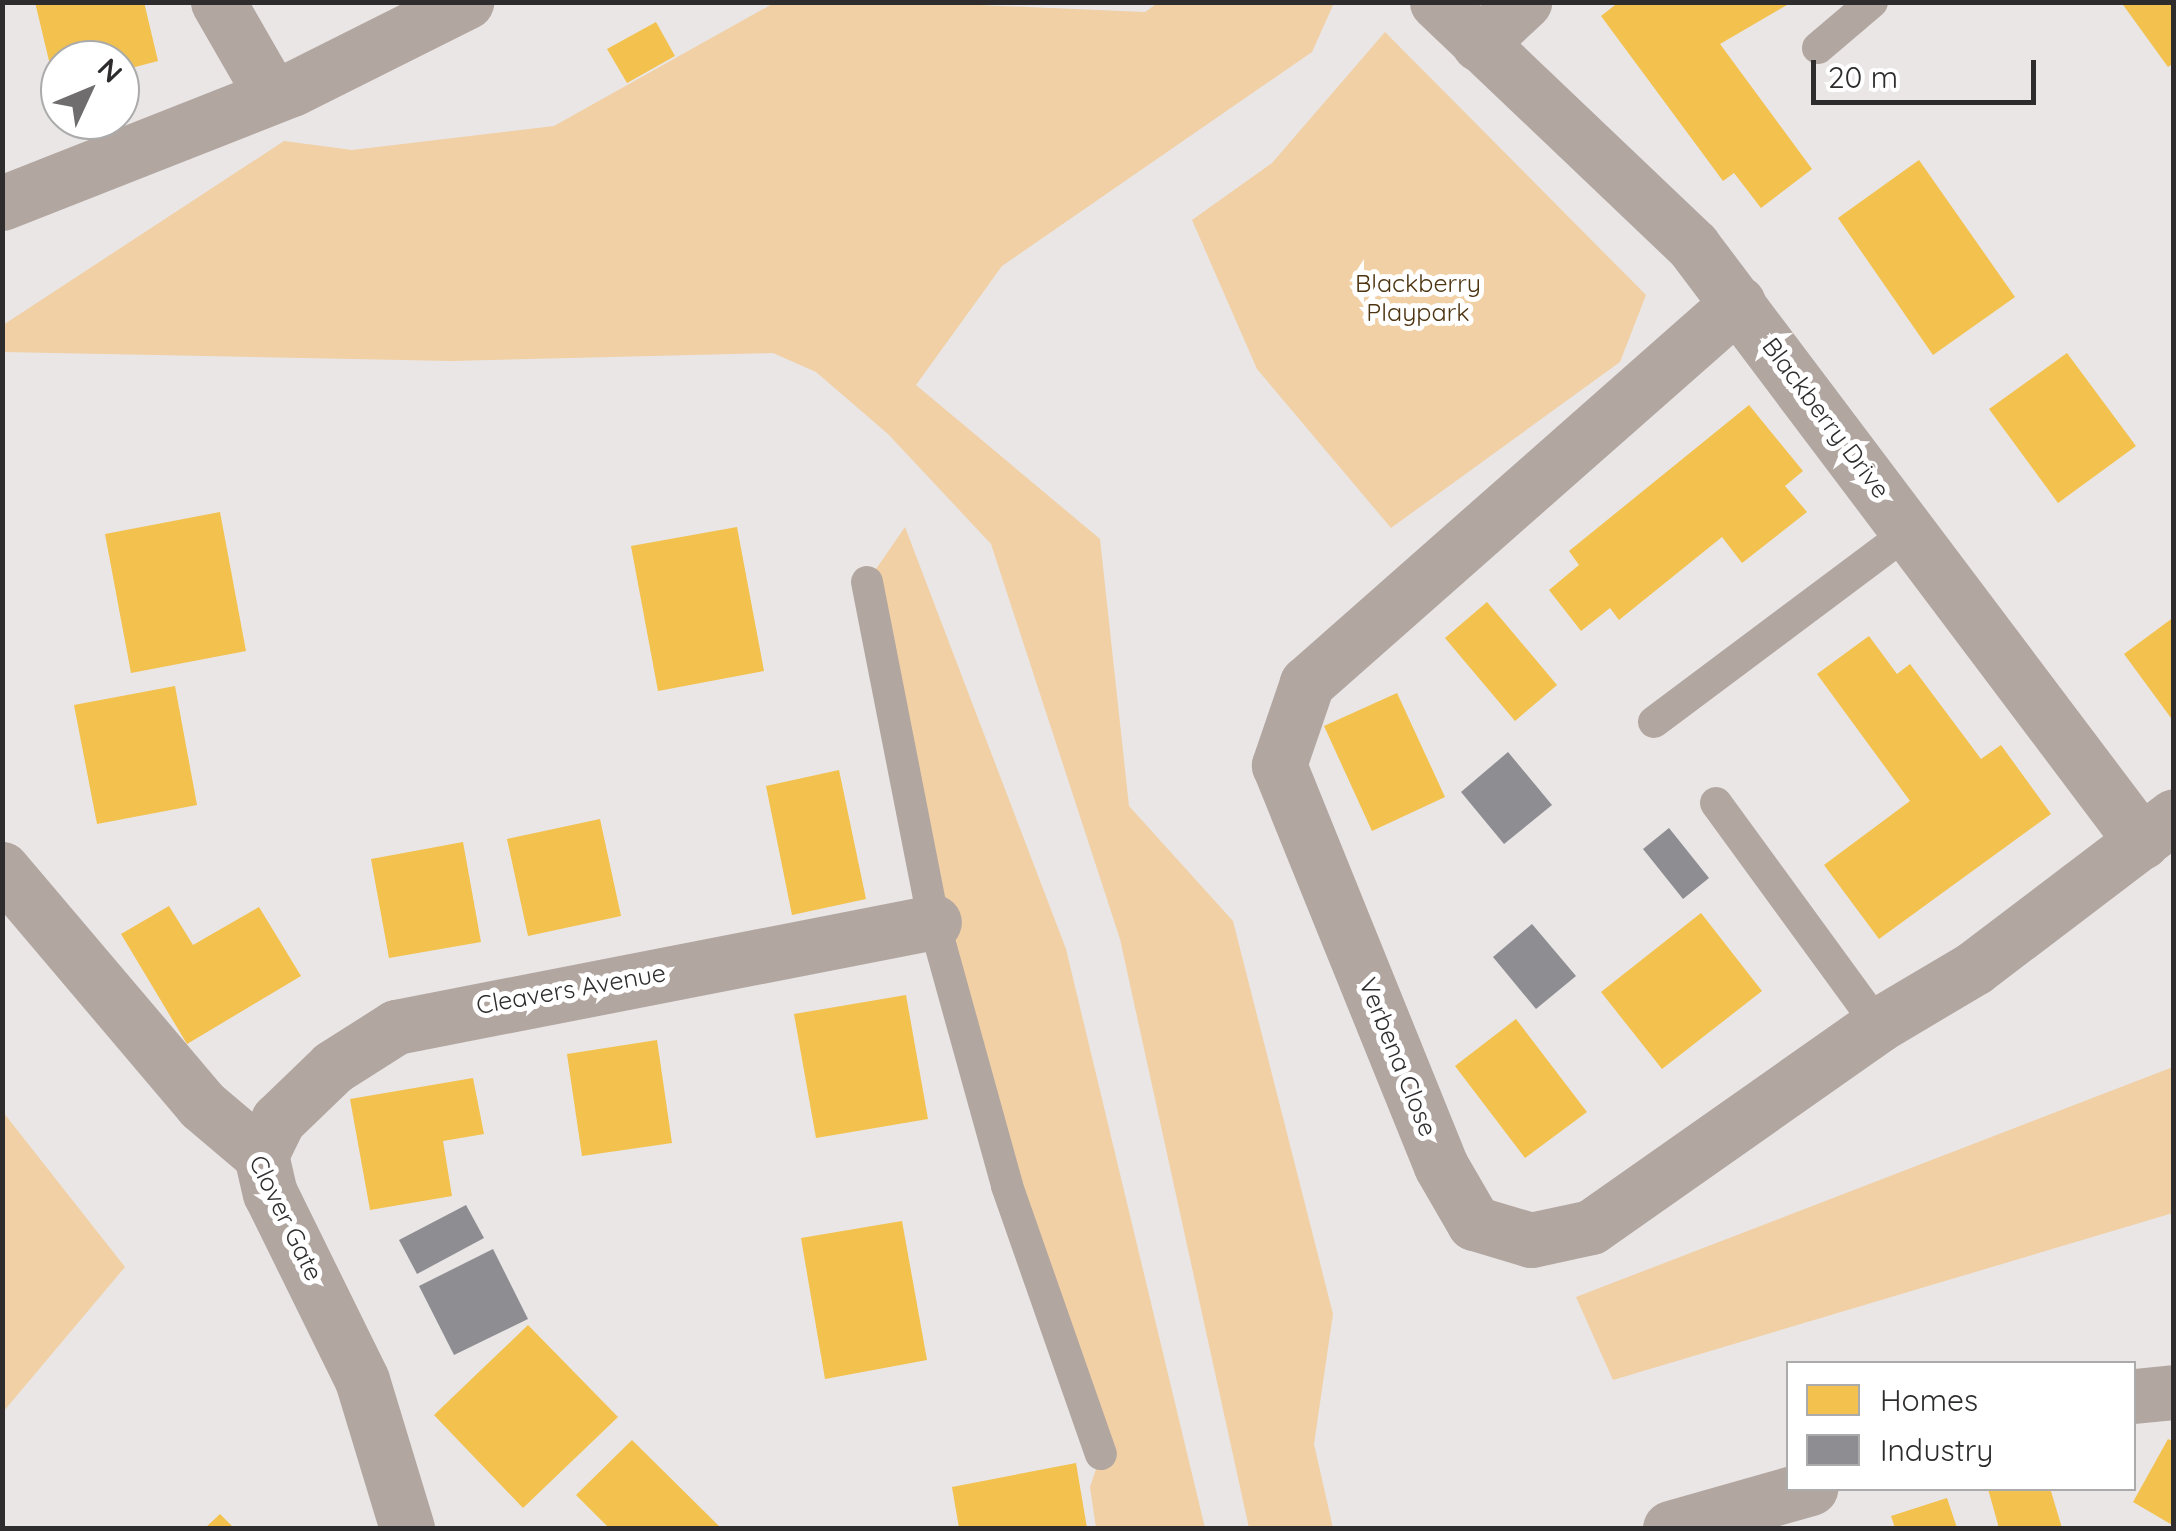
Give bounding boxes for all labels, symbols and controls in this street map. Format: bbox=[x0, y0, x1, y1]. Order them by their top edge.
north arrow bbox=[40, 40, 140, 140]
scale bar bbox=[1816, 40, 2041, 102]
text: N bbox=[91, 51, 130, 90]
text: 20 m bbox=[1828, 58, 1898, 96]
park label: Blackberry Playpark bbox=[1355, 269, 1481, 328]
street label: Blackberry Drive bbox=[1756, 332, 1896, 504]
street label: Cleavers Avenue bbox=[474, 958, 668, 1020]
street label: Verbena Close bbox=[1353, 973, 1443, 1141]
street label: Clover Gate bbox=[243, 1150, 329, 1286]
legend bbox=[1786, 1361, 2136, 1491]
text: Homes bbox=[1880, 1381, 1978, 1419]
text: Industry bbox=[1880, 1431, 1993, 1469]

